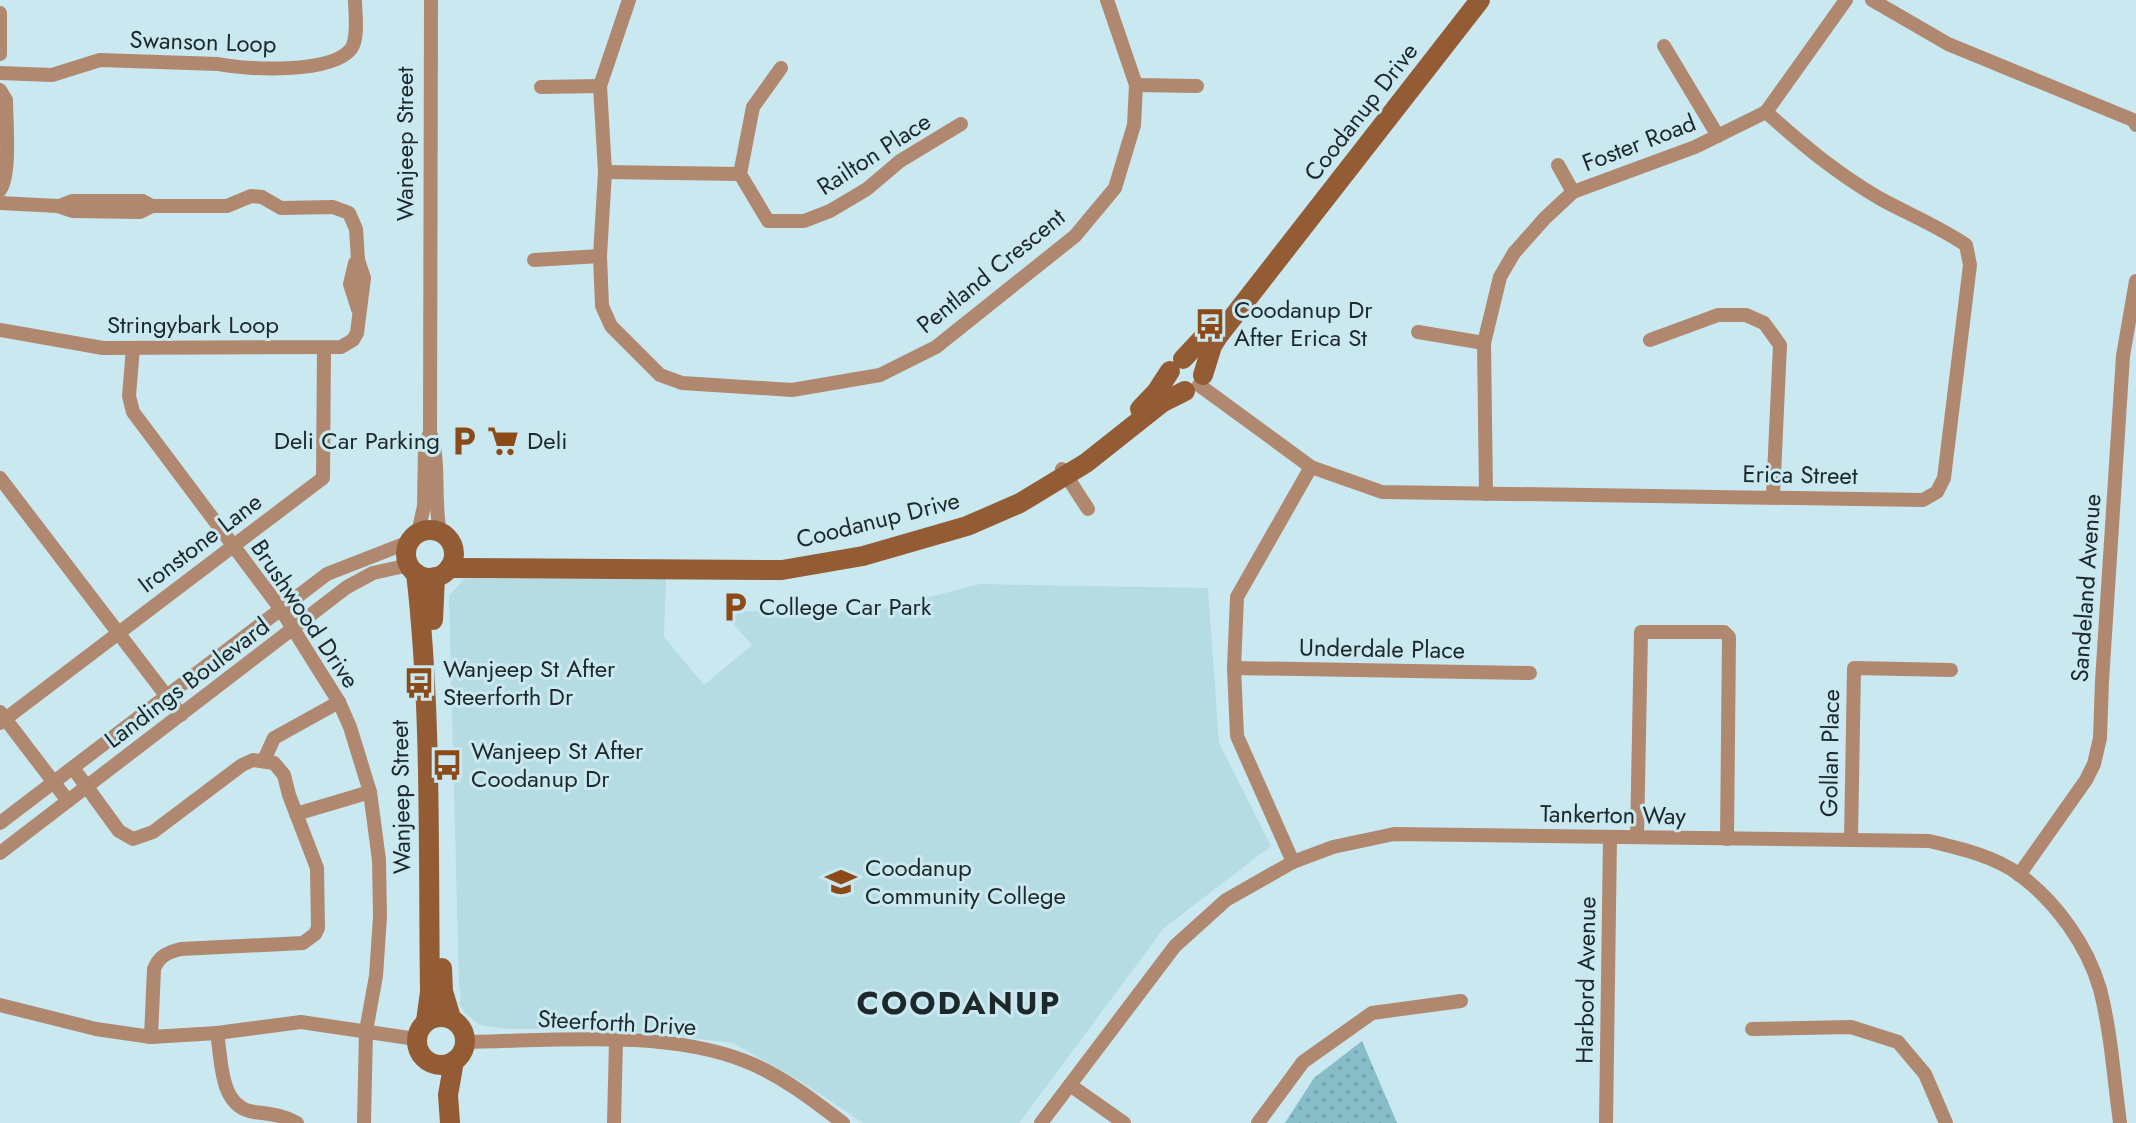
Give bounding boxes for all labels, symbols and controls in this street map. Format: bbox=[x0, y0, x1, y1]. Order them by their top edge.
street label: Swanson Loop bbox=[129, 21, 277, 62]
street label: Coodanup Drive bbox=[1295, 35, 1426, 188]
street label: Wanjeep Street bbox=[387, 67, 422, 221]
street label: Railton Place bbox=[810, 104, 938, 204]
street label: Foster Road bbox=[1577, 105, 1701, 180]
street label: Pentland Crescent bbox=[909, 200, 1073, 342]
place label: Coodanup Dr After Erica St bbox=[1234, 292, 1373, 355]
street label: Stringybark Loop bbox=[107, 307, 279, 342]
bus stop icon: Coodanup Dr After Erica St bbox=[1193, 307, 1227, 341]
place label: Deli Car Parking bbox=[274, 423, 440, 458]
place label: Deli bbox=[527, 423, 567, 458]
parking icon: Deli Car Parking bbox=[447, 424, 481, 458]
supermarket icon: Deli bbox=[486, 424, 520, 458]
street label: Erica Street bbox=[1742, 456, 1858, 493]
street label: Coodanup Drive bbox=[792, 482, 963, 557]
street label: Ironstone Lane bbox=[130, 484, 269, 601]
street label: Sandeland Avenue bbox=[2061, 493, 2110, 683]
street label: Brushwood Drive bbox=[243, 532, 368, 695]
place label: College Car Park bbox=[759, 589, 932, 624]
parking icon: College Car Park bbox=[718, 590, 752, 624]
street label: Landings Boulevard bbox=[97, 609, 277, 756]
street label: Underdale Place bbox=[1299, 630, 1465, 667]
place label: Wanjeep St After Steerforth Dr bbox=[443, 651, 616, 714]
bus stop icon: Wanjeep St After Steerforth Dr bbox=[402, 666, 436, 700]
street label: Gollan Place bbox=[1811, 689, 1848, 817]
street label: Wanjeep Street bbox=[382, 719, 419, 874]
place label: Wanjeep St After Coodanup Dr bbox=[471, 733, 644, 796]
bus stop icon: Wanjeep St After Coodanup Dr bbox=[430, 748, 464, 782]
street label: Tankerton Way bbox=[1540, 796, 1687, 833]
place label: Coodanup Community College bbox=[865, 850, 1066, 913]
school or university icon: Coodanup Community College bbox=[824, 865, 858, 899]
street label: Harbord Avenue bbox=[1567, 896, 1604, 1064]
district label: COODANUP bbox=[857, 980, 1061, 1026]
street label: Steerforth Drive bbox=[537, 1001, 697, 1044]

